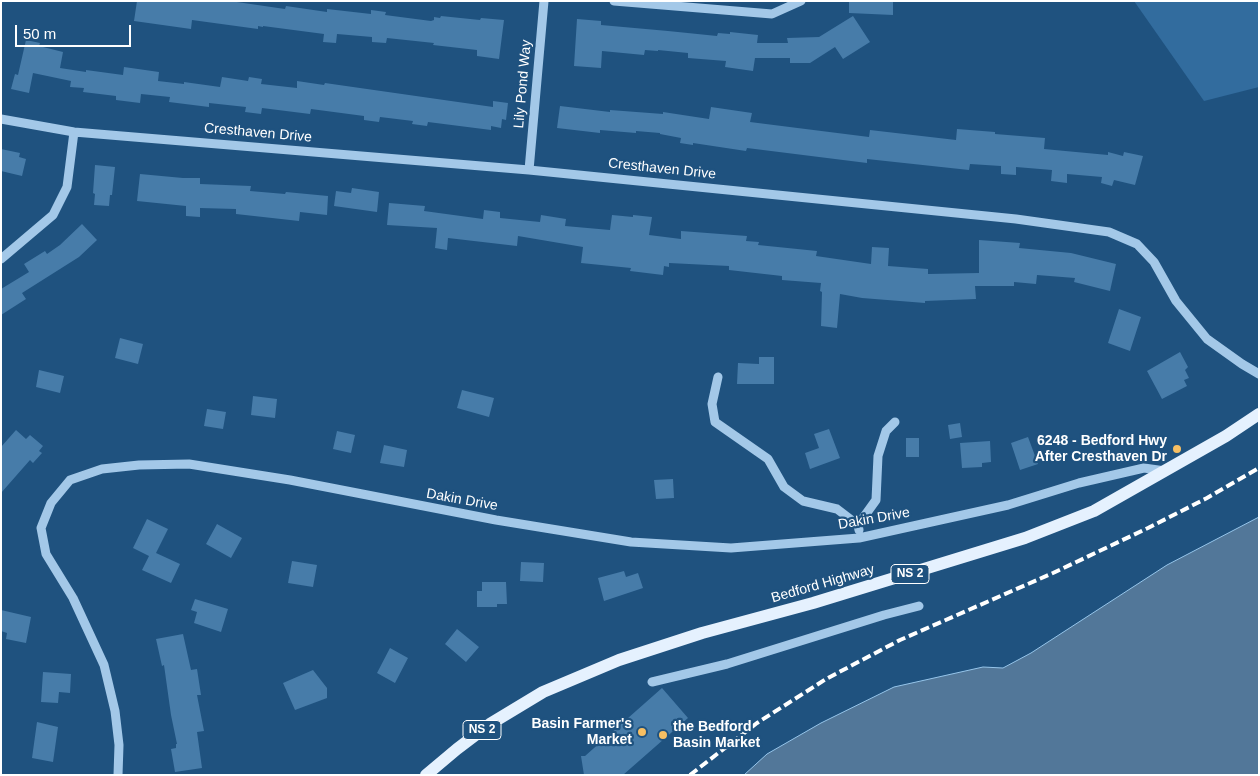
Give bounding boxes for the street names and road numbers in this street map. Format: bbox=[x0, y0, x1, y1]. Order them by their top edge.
street label: Lily Pond Way bbox=[511, 39, 535, 129]
street label: Cresthaven Drive bbox=[203, 120, 313, 146]
street label: Cresthaven Drive bbox=[607, 155, 717, 183]
street label: Dakin Drive bbox=[425, 485, 499, 515]
street label: Dakin Drive bbox=[837, 504, 911, 534]
street label: Bedford Highway bbox=[769, 561, 877, 607]
road number: NS 2 bbox=[891, 564, 929, 584]
road number: NS 2 bbox=[463, 720, 501, 740]

